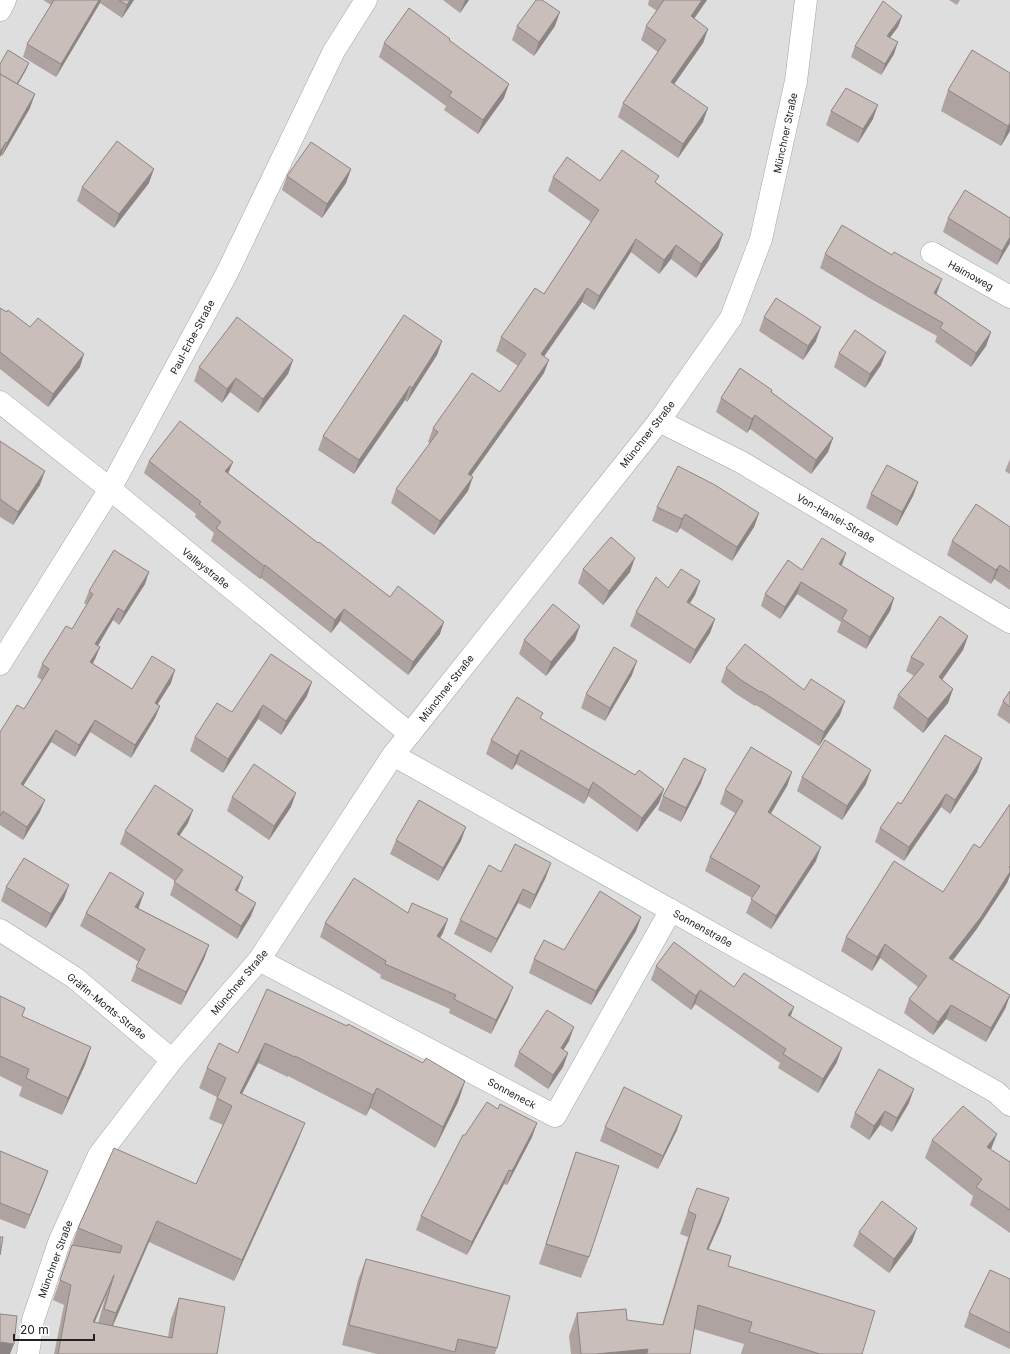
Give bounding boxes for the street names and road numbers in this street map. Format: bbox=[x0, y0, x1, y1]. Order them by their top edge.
street label: Münchner Straße bbox=[771, 92, 799, 174]
street label: Haimoweg bbox=[946, 258, 996, 292]
street label: Paul-Erbe-Straße bbox=[167, 298, 217, 376]
street label: Münchner Straße bbox=[617, 398, 677, 470]
street label: Von-Haniel-Straße bbox=[795, 491, 877, 545]
street label: Valleystraße bbox=[180, 545, 232, 591]
street label: Münchner Straße bbox=[416, 652, 476, 724]
street label: Sonnenstraße bbox=[671, 907, 735, 949]
street label: Münchner Straße bbox=[208, 947, 270, 1017]
street label: Gräfin-Monts-Straße bbox=[65, 970, 149, 1042]
street label: Sonneneck bbox=[486, 1075, 539, 1111]
street label: Münchner Straße bbox=[35, 1218, 75, 1300]

